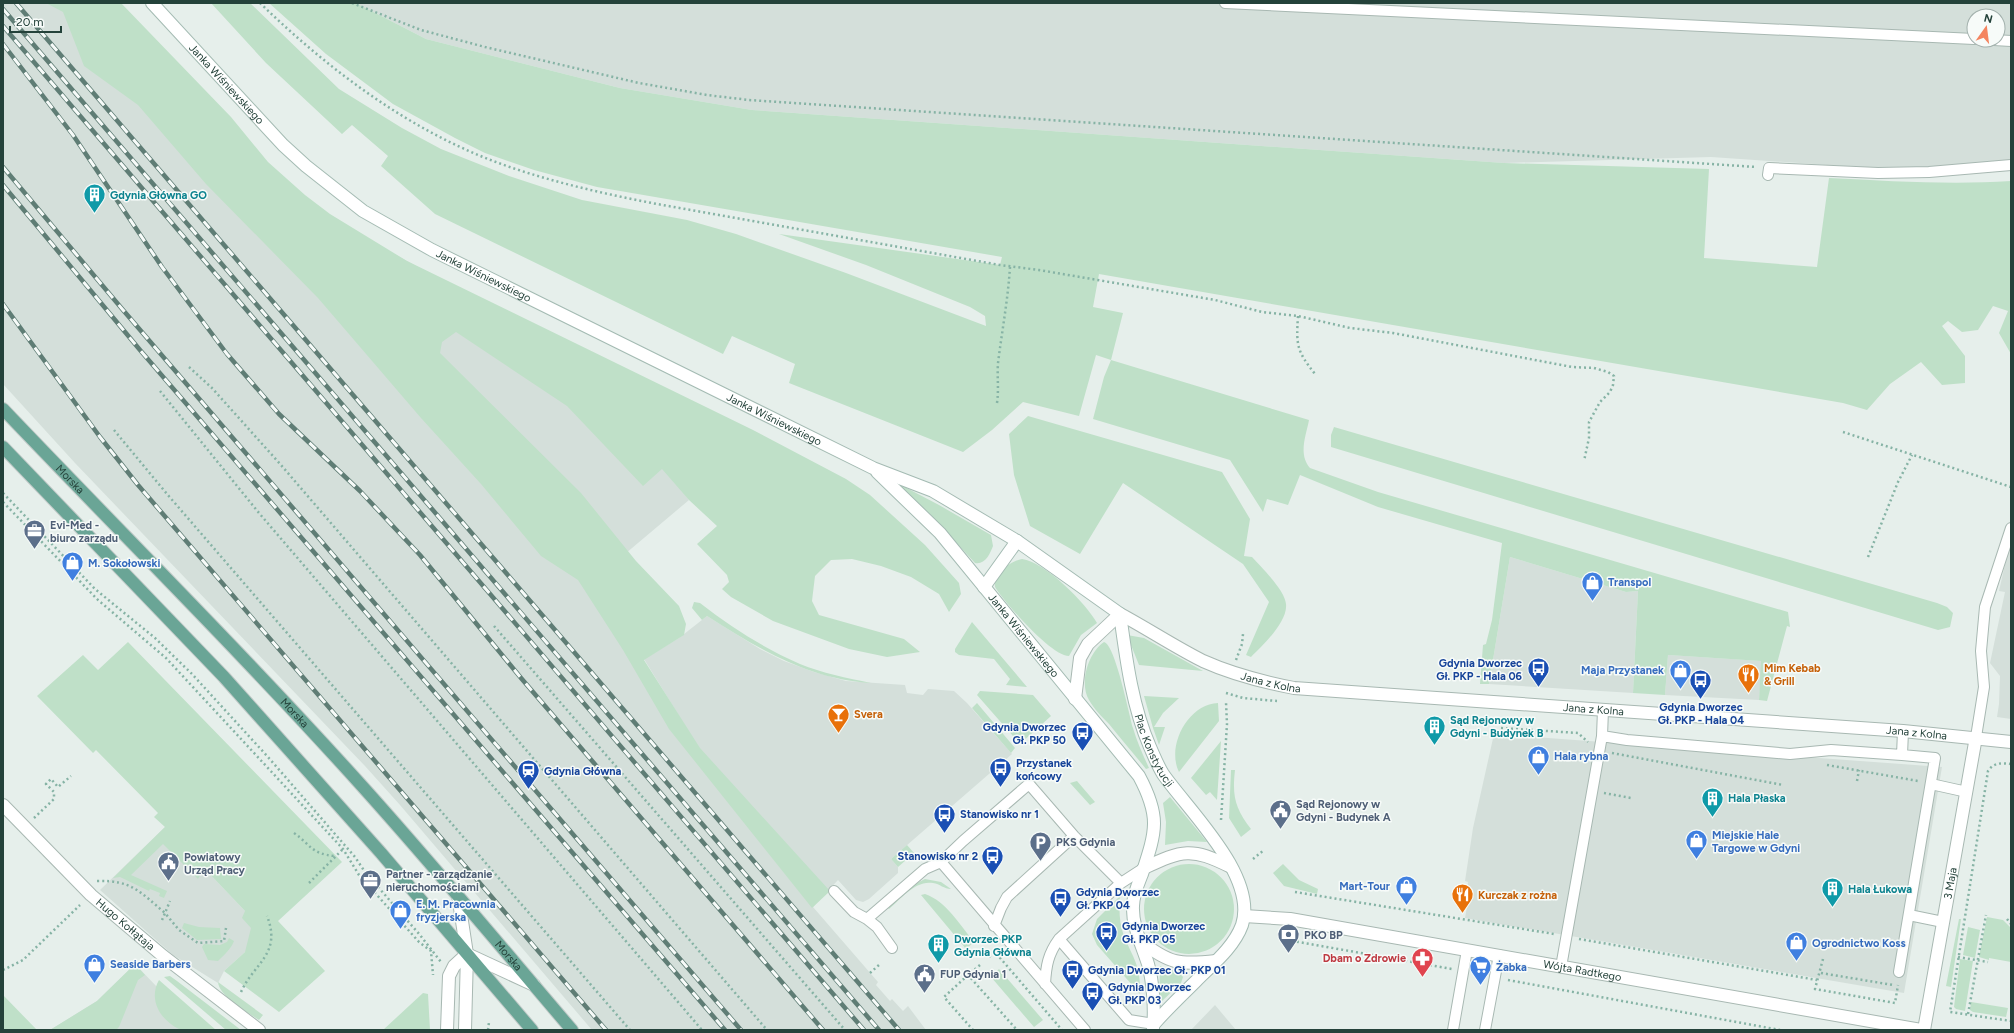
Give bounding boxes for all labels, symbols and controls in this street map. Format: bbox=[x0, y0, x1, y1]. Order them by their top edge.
scale bar bbox=[10, 8, 61, 34]
north arrow bbox=[1966, 8, 2006, 48]
text: N bbox=[1983, 11, 1994, 26]
text: 20 m bbox=[16, 15, 44, 29]
street label: Janka Wiśniewskiego bbox=[186, 41, 266, 127]
building icon: Gdynia Główna GO bbox=[81, 182, 107, 215]
place label: Gdynia Główna GO bbox=[110, 189, 207, 202]
street label: Janka Wiśniewskiego bbox=[434, 247, 533, 305]
street label: Janka Wiśniewskiego bbox=[724, 391, 824, 449]
street label: Morska bbox=[53, 462, 87, 497]
office icon: Evi-Med - biuro zarządu bbox=[22, 518, 48, 551]
place label: Evi-Med - biuro zarządu bbox=[50, 519, 118, 545]
shop icon: M. Sokołowski bbox=[59, 550, 85, 583]
place label: M. Sokołowski bbox=[88, 557, 160, 570]
shop icon: Transpol bbox=[1580, 569, 1606, 602]
place label: Transpol bbox=[1608, 576, 1651, 589]
street label: Janka Wiśniewskiego bbox=[985, 591, 1062, 680]
bus stop icon: Gdynia Dworzec Gł. PKP - Hala 06 bbox=[1525, 656, 1551, 689]
place label: Gdynia Dworzec Gł. PKP - Hala 06 bbox=[1436, 657, 1523, 683]
shop icon: Maja Przystanek bbox=[1667, 657, 1693, 690]
restaurant icon: Mim Kebab & Grill bbox=[1735, 661, 1761, 694]
place label: Mim Kebab & Grill bbox=[1764, 662, 1821, 688]
place label: Maja Przystanek bbox=[1581, 664, 1664, 677]
bus stop icon: Gdynia Dworzec Gł. PKP - Hala 04 bbox=[1688, 668, 1714, 701]
street label: Jana z Kolna bbox=[1239, 669, 1301, 695]
street label: Morska bbox=[277, 696, 311, 730]
bar icon: Svera bbox=[825, 701, 851, 734]
street label: Jana z Kolna bbox=[1562, 701, 1624, 718]
place label: Gdynia Dworzec Gł. PKP - Hala 04 bbox=[1658, 701, 1744, 727]
place label: Svera bbox=[854, 708, 883, 721]
street label: Plac Konstytucji bbox=[1132, 713, 1176, 790]
building icon: Sąd Rejonowy w Gdyni - Budynek B bbox=[1422, 713, 1448, 746]
place label: Sąd Rejonowy w Gdyni - Budynek B bbox=[1450, 714, 1544, 740]
bus stop icon: Gdynia Dworzec Gł. PKP 50 bbox=[1069, 720, 1095, 753]
place label: Gdynia Dworzec Gł. PKP 50 bbox=[983, 721, 1066, 747]
street label: Jana z Kolna bbox=[1886, 724, 1948, 742]
shop icon: Hala rybna bbox=[1525, 743, 1551, 776]
place label: Hala rybna bbox=[1554, 750, 1609, 763]
bus stop icon: Przystanek końcowy bbox=[987, 756, 1013, 789]
place label: Przystanek końcowy bbox=[1016, 757, 1072, 783]
station icon: Gdynia Główna bbox=[515, 758, 541, 791]
place label: Gdynia Główna bbox=[544, 765, 622, 778]
building icon: Hala Płaska bbox=[1699, 785, 1725, 818]
place label: Hala Płaska bbox=[1728, 792, 1786, 805]
public building icon: Sąd Rejonowy w Gdyni - Budynek A bbox=[1268, 797, 1294, 830]
place label: Sąd Rejonowy w Gdyni - Budynek A bbox=[1296, 798, 1391, 824]
bus stop icon: Stanowisko nr 1 bbox=[932, 801, 958, 834]
place label: Stanowisko nr 1 bbox=[960, 808, 1039, 821]
shop icon: Miejskie Hale Targowe w Gdyni bbox=[1684, 828, 1710, 861]
parking icon: PKS Gdynia bbox=[1028, 829, 1054, 862]
place label: Miejskie Hale Targowe w Gdyni bbox=[1712, 829, 1800, 855]
place label: PKS Gdynia bbox=[1056, 836, 1115, 849]
bus stop icon: Stanowisko nr 2 bbox=[980, 843, 1006, 876]
public building icon: Powiatowy Urząd Pracy bbox=[156, 850, 182, 883]
place label: Stanowisko nr 2 bbox=[898, 850, 978, 863]
place label: Powiatowy Urząd Pracy bbox=[184, 851, 246, 877]
street label: 3 Maja bbox=[1941, 866, 1960, 900]
office icon: Partner - zarządzanie nieruchomościami bbox=[358, 867, 384, 900]
place label: Partner - zarządzanie nieruchomościami bbox=[386, 868, 492, 894]
shop icon: Mart-Tour bbox=[1393, 873, 1419, 906]
building icon: Hala Łukowa bbox=[1819, 876, 1845, 909]
place label: Mart-Tour bbox=[1339, 880, 1391, 893]
restaurant icon: Kurczak z rożna bbox=[1450, 882, 1476, 915]
place label: Hala Łukowa bbox=[1848, 883, 1912, 896]
bus stop icon: Gdynia Dworzec Gł. PKP 04 bbox=[1048, 885, 1074, 918]
place label: Gdynia Dworzec Gł. PKP 04 bbox=[1076, 886, 1159, 912]
place label: Kurczak z rożna bbox=[1478, 889, 1557, 902]
street label: Hugo Kołłątaja bbox=[93, 896, 157, 953]
shop icon: E. M. Pracownia fryzjerska bbox=[388, 897, 414, 930]
place label: E. M. Pracownia fryzjerska bbox=[416, 898, 496, 924]
bus stop icon: Gdynia Dworzec Gł. PKP 05 bbox=[1094, 919, 1120, 952]
place label: Gdynia Dworzec Gł. PKP 05 bbox=[1122, 920, 1205, 946]
bank icon: PKO BP bbox=[1275, 922, 1301, 955]
place label: PKO BP bbox=[1304, 929, 1343, 942]
shop icon: Ogrodnictwo Koss bbox=[1784, 930, 1810, 963]
building icon: Dworzec PKP Gdynia Główna bbox=[926, 932, 952, 965]
place label: Dworzec PKP Gdynia Główna bbox=[954, 933, 1032, 959]
place label: Ogrodnictwo Koss bbox=[1812, 937, 1906, 950]
street label: Morska bbox=[492, 938, 525, 974]
pharmacy icon: Dbam o Zdrowie bbox=[1409, 945, 1435, 978]
shop icon: Seaside Barbers bbox=[81, 951, 107, 984]
place label: Dbam o Zdrowie bbox=[1323, 952, 1406, 965]
supermarket icon: Żabka bbox=[1468, 954, 1494, 987]
bus stop icon: Gdynia Dworzec Gł. PKP 01 bbox=[1059, 957, 1085, 990]
place label: Seaside Barbers bbox=[110, 958, 191, 971]
street label: Wójta Radtkego bbox=[1542, 958, 1622, 984]
place label: Żabka bbox=[1496, 960, 1527, 974]
public building icon: FUP Gdynia 1 bbox=[912, 961, 938, 994]
place label: Gdynia Dworzec Gł. PKP 01 bbox=[1088, 964, 1226, 977]
place label: FUP Gdynia 1 bbox=[940, 968, 1006, 981]
bus stop icon: Gdynia Dworzec Gł. PKP 03 bbox=[1079, 980, 1105, 1013]
place label: Gdynia Dworzec Gł. PKP 03 bbox=[1108, 981, 1191, 1007]

